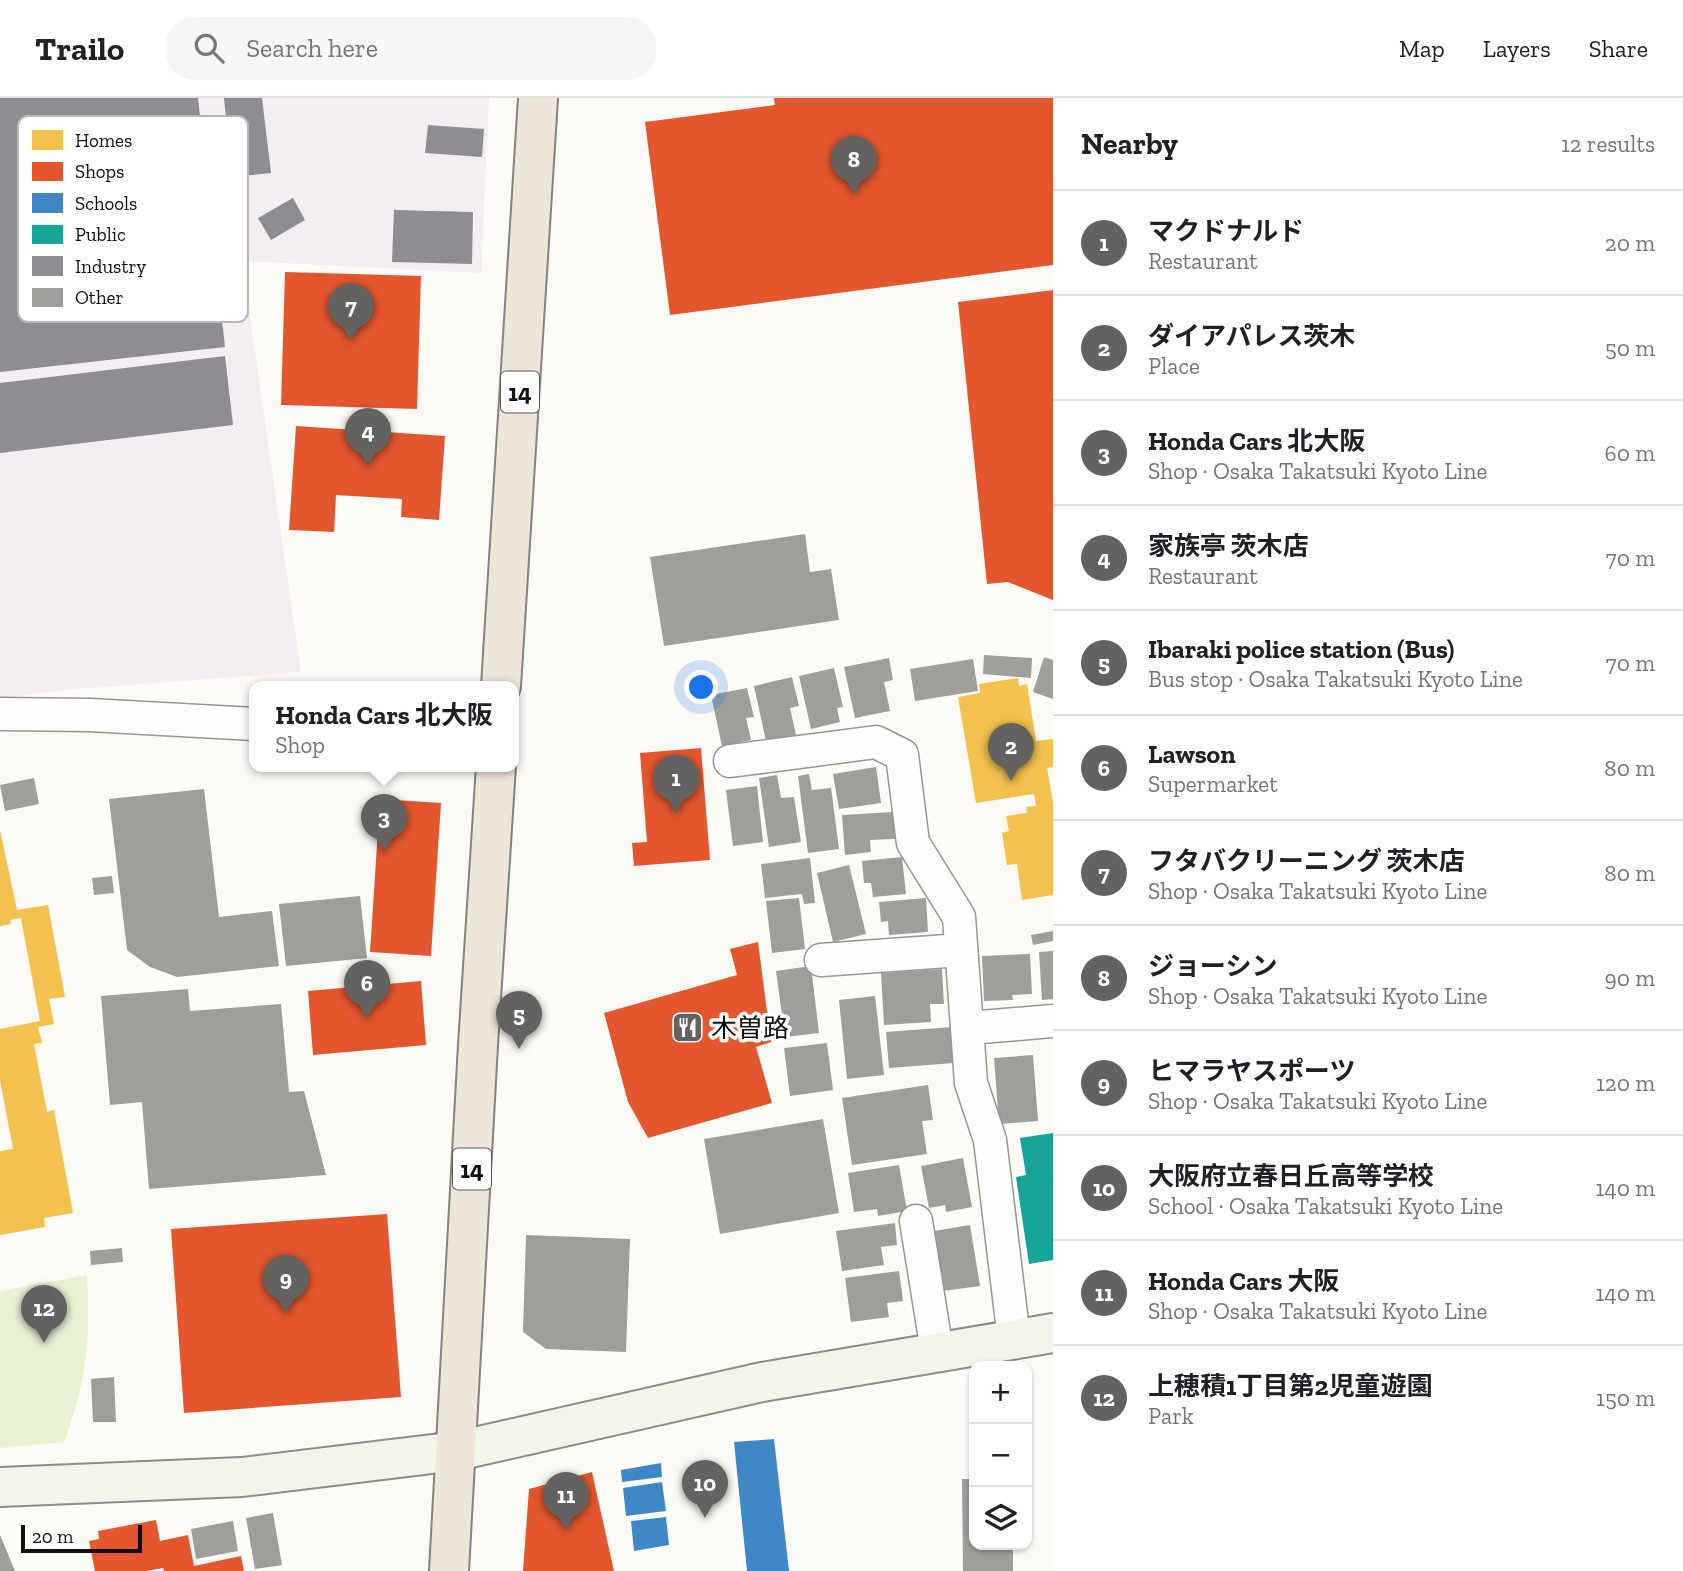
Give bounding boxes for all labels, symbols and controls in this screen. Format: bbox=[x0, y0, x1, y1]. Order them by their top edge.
search box bbox=[166, 17, 656, 80]
text: Trailo bbox=[35, 29, 124, 68]
icon: search bbox=[190, 29, 228, 67]
text: Search here bbox=[246, 32, 378, 64]
text: Map bbox=[1399, 34, 1445, 63]
text: Layers bbox=[1483, 34, 1551, 63]
text: Share bbox=[1589, 34, 1648, 63]
legend bbox=[18, 116, 248, 322]
text: Nearby bbox=[1081, 126, 1178, 162]
text: Homes bbox=[75, 129, 132, 152]
text: 12 results bbox=[1561, 130, 1655, 158]
pin: 8 bbox=[831, 136, 877, 194]
text: Shops bbox=[75, 160, 124, 183]
text: Schools bbox=[75, 192, 137, 215]
text: マクドナルド bbox=[1148, 215, 1304, 247]
text: Public bbox=[75, 223, 126, 246]
text: 1 bbox=[1099, 229, 1109, 257]
text: 20 m bbox=[1605, 229, 1655, 257]
text: Restaurant bbox=[1148, 247, 1258, 275]
text: Industry bbox=[75, 255, 146, 278]
pin: 7 bbox=[328, 283, 374, 341]
text: Other bbox=[75, 286, 123, 309]
text: ダイアパレス茨木 bbox=[1148, 320, 1355, 352]
text: 2 bbox=[1098, 334, 1110, 362]
text: 50 m bbox=[1605, 334, 1655, 362]
text: Place bbox=[1148, 352, 1200, 380]
road number: 14 bbox=[501, 372, 539, 412]
pin: 4 bbox=[345, 408, 391, 466]
text: Honda Cars 北大阪 bbox=[1148, 425, 1365, 457]
text: 3 bbox=[1098, 439, 1110, 467]
text: 60 m bbox=[1604, 439, 1655, 467]
text: Shop · Osaka Takatsuki Kyoto Line bbox=[1148, 457, 1487, 485]
text: 家族亭 茨木店 bbox=[1148, 530, 1309, 562]
text: 4 bbox=[1097, 544, 1111, 572]
text: 70 m bbox=[1606, 544, 1655, 572]
text: Restaurant bbox=[1148, 562, 1258, 590]
text: Ibaraki police station (Bus) bbox=[1148, 633, 1454, 665]
text: 5 bbox=[1098, 649, 1110, 677]
text: 70 m bbox=[1606, 649, 1655, 677]
text: Bus stop · Osaka Takatsuki Kyoto Line bbox=[1148, 665, 1523, 693]
your location bbox=[684, 670, 718, 704]
popup bbox=[249, 681, 519, 772]
text: Honda Cars 北大阪 bbox=[275, 699, 493, 731]
pin: 2 bbox=[988, 723, 1034, 781]
text: Shop bbox=[275, 731, 325, 759]
text: Lawson bbox=[1148, 738, 1236, 770]
text: 6 bbox=[1098, 754, 1110, 782]
text: 80 m bbox=[1604, 754, 1655, 782]
pin: 1 bbox=[653, 755, 699, 813]
text: Supermarket bbox=[1148, 770, 1278, 798]
pin: 3 bbox=[361, 794, 407, 852]
text: フタバクリーニング 茨木店 bbox=[1148, 845, 1465, 877]
text: 7 bbox=[1098, 859, 1110, 887]
text: 80 m bbox=[1604, 859, 1655, 887]
text: Shop · Osaka Takatsuki Kyoto Line bbox=[1148, 877, 1487, 905]
text: ジョーシン bbox=[1148, 950, 1277, 982]
pin: 6 bbox=[344, 960, 390, 1018]
text: 8 bbox=[1098, 964, 1110, 992]
text: 90 m bbox=[1604, 964, 1655, 992]
text: Shop · Osaka Takatsuki Kyoto Line bbox=[1148, 982, 1487, 1010]
pin: 5 bbox=[496, 991, 542, 1049]
restaurant icon: 木曽路 bbox=[671, 1011, 705, 1045]
place label: 木曽路 bbox=[711, 1012, 789, 1044]
text: ヒマラヤスポーツ bbox=[1148, 1055, 1355, 1087]
text: 9 bbox=[1098, 1069, 1110, 1097]
text: 120 m bbox=[1596, 1069, 1655, 1097]
text: Shop · Osaka Takatsuki Kyoto Line bbox=[1148, 1087, 1487, 1115]
road number: 14 bbox=[453, 1148, 491, 1190]
text: 大阪府立春日丘高等学校 bbox=[1148, 1160, 1434, 1192]
text: 10 bbox=[1093, 1174, 1115, 1202]
text: 140 m bbox=[1595, 1174, 1655, 1202]
text: School · Osaka Takatsuki Kyoto Line bbox=[1148, 1192, 1503, 1220]
pin: 9 bbox=[263, 1255, 309, 1313]
text: Honda Cars 大阪 bbox=[1148, 1265, 1339, 1297]
text: 11 bbox=[1095, 1279, 1113, 1307]
text: 140 m bbox=[1595, 1279, 1655, 1307]
pin: 12 bbox=[21, 1285, 67, 1343]
text: Shop · Osaka Takatsuki Kyoto Line bbox=[1148, 1297, 1487, 1325]
map controls bbox=[969, 1361, 1032, 1550]
button: + bbox=[969, 1361, 1032, 1424]
text: 上穂積1丁目第2児童遊園 bbox=[1148, 1370, 1432, 1402]
text: 12 bbox=[1093, 1384, 1115, 1412]
text: 150 m bbox=[1596, 1384, 1655, 1412]
text: Park bbox=[1148, 1402, 1194, 1430]
button: − bbox=[969, 1424, 1032, 1487]
pin: 10 bbox=[682, 1460, 728, 1518]
pin: 11 bbox=[543, 1472, 589, 1530]
button: layers bbox=[969, 1487, 1032, 1550]
scale bar bbox=[21, 1522, 142, 1554]
text: 20 m bbox=[32, 1525, 73, 1548]

